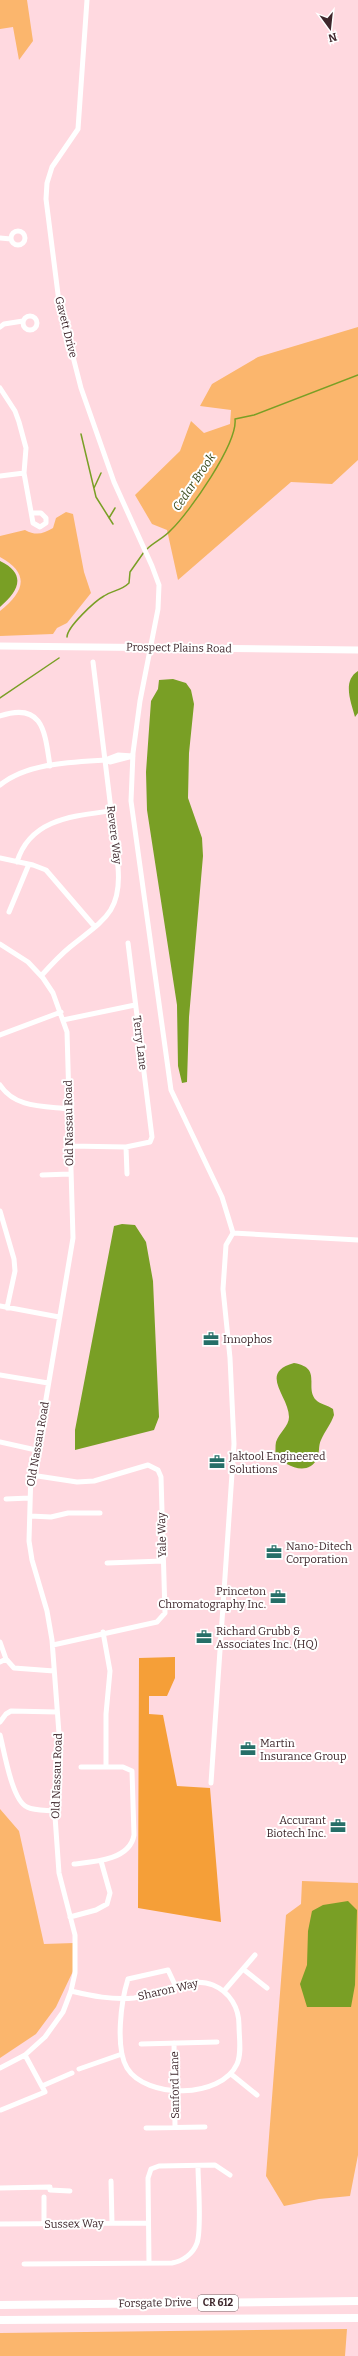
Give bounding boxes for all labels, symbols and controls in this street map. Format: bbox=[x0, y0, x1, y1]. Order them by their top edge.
north arrow bbox=[310, 8, 350, 48]
text: N bbox=[326, 30, 338, 45]
street label: Gavett Drive bbox=[52, 295, 80, 359]
water label: Cedar Brook bbox=[170, 450, 219, 513]
street label: Prospect Plains Road bbox=[126, 641, 233, 655]
street label: Revere Way bbox=[104, 805, 124, 865]
street label: Terry Lane bbox=[130, 1015, 150, 1071]
street label: Old Nassau Road bbox=[62, 1079, 76, 1166]
office icon: Innophos bbox=[202, 1330, 220, 1348]
place label: Innophos bbox=[223, 1333, 272, 1346]
street label: Old Nassau Road bbox=[24, 1400, 52, 1487]
place label: Jaktool Engineered Solutions bbox=[228, 1450, 326, 1476]
office icon: Jaktool Engineered Solutions bbox=[208, 1453, 226, 1471]
street label: Yale Way bbox=[155, 1512, 169, 1558]
place label: Nano-Ditech Corporation bbox=[286, 1540, 352, 1566]
office icon: Nano-Ditech Corporation bbox=[265, 1543, 283, 1561]
place label: Princeton Chromatography Inc. bbox=[158, 1585, 266, 1611]
office icon: Princeton Chromatography Inc. bbox=[269, 1588, 287, 1606]
place label: Richard Grubb & Associates Inc. (HQ) bbox=[216, 1625, 318, 1651]
office icon: Richard Grubb & Associates Inc. (HQ) bbox=[195, 1628, 213, 1646]
street label: Old Nassau Road bbox=[49, 1732, 65, 1819]
place label: Martin Insurance Group bbox=[260, 1737, 347, 1763]
office icon: Martin Insurance Group bbox=[239, 1740, 257, 1758]
place label: Accurant Biotech Inc. bbox=[266, 1814, 326, 1840]
office icon: Accurant Biotech Inc. bbox=[329, 1817, 347, 1835]
street label: Sharon Way bbox=[137, 1977, 200, 2003]
street label: Sanford Lane bbox=[168, 2051, 182, 2119]
street label: Sussex Way bbox=[44, 2217, 104, 2231]
road number: CR 612 bbox=[198, 2295, 238, 2311]
street label: Forsgate Drive bbox=[118, 2296, 192, 2310]

